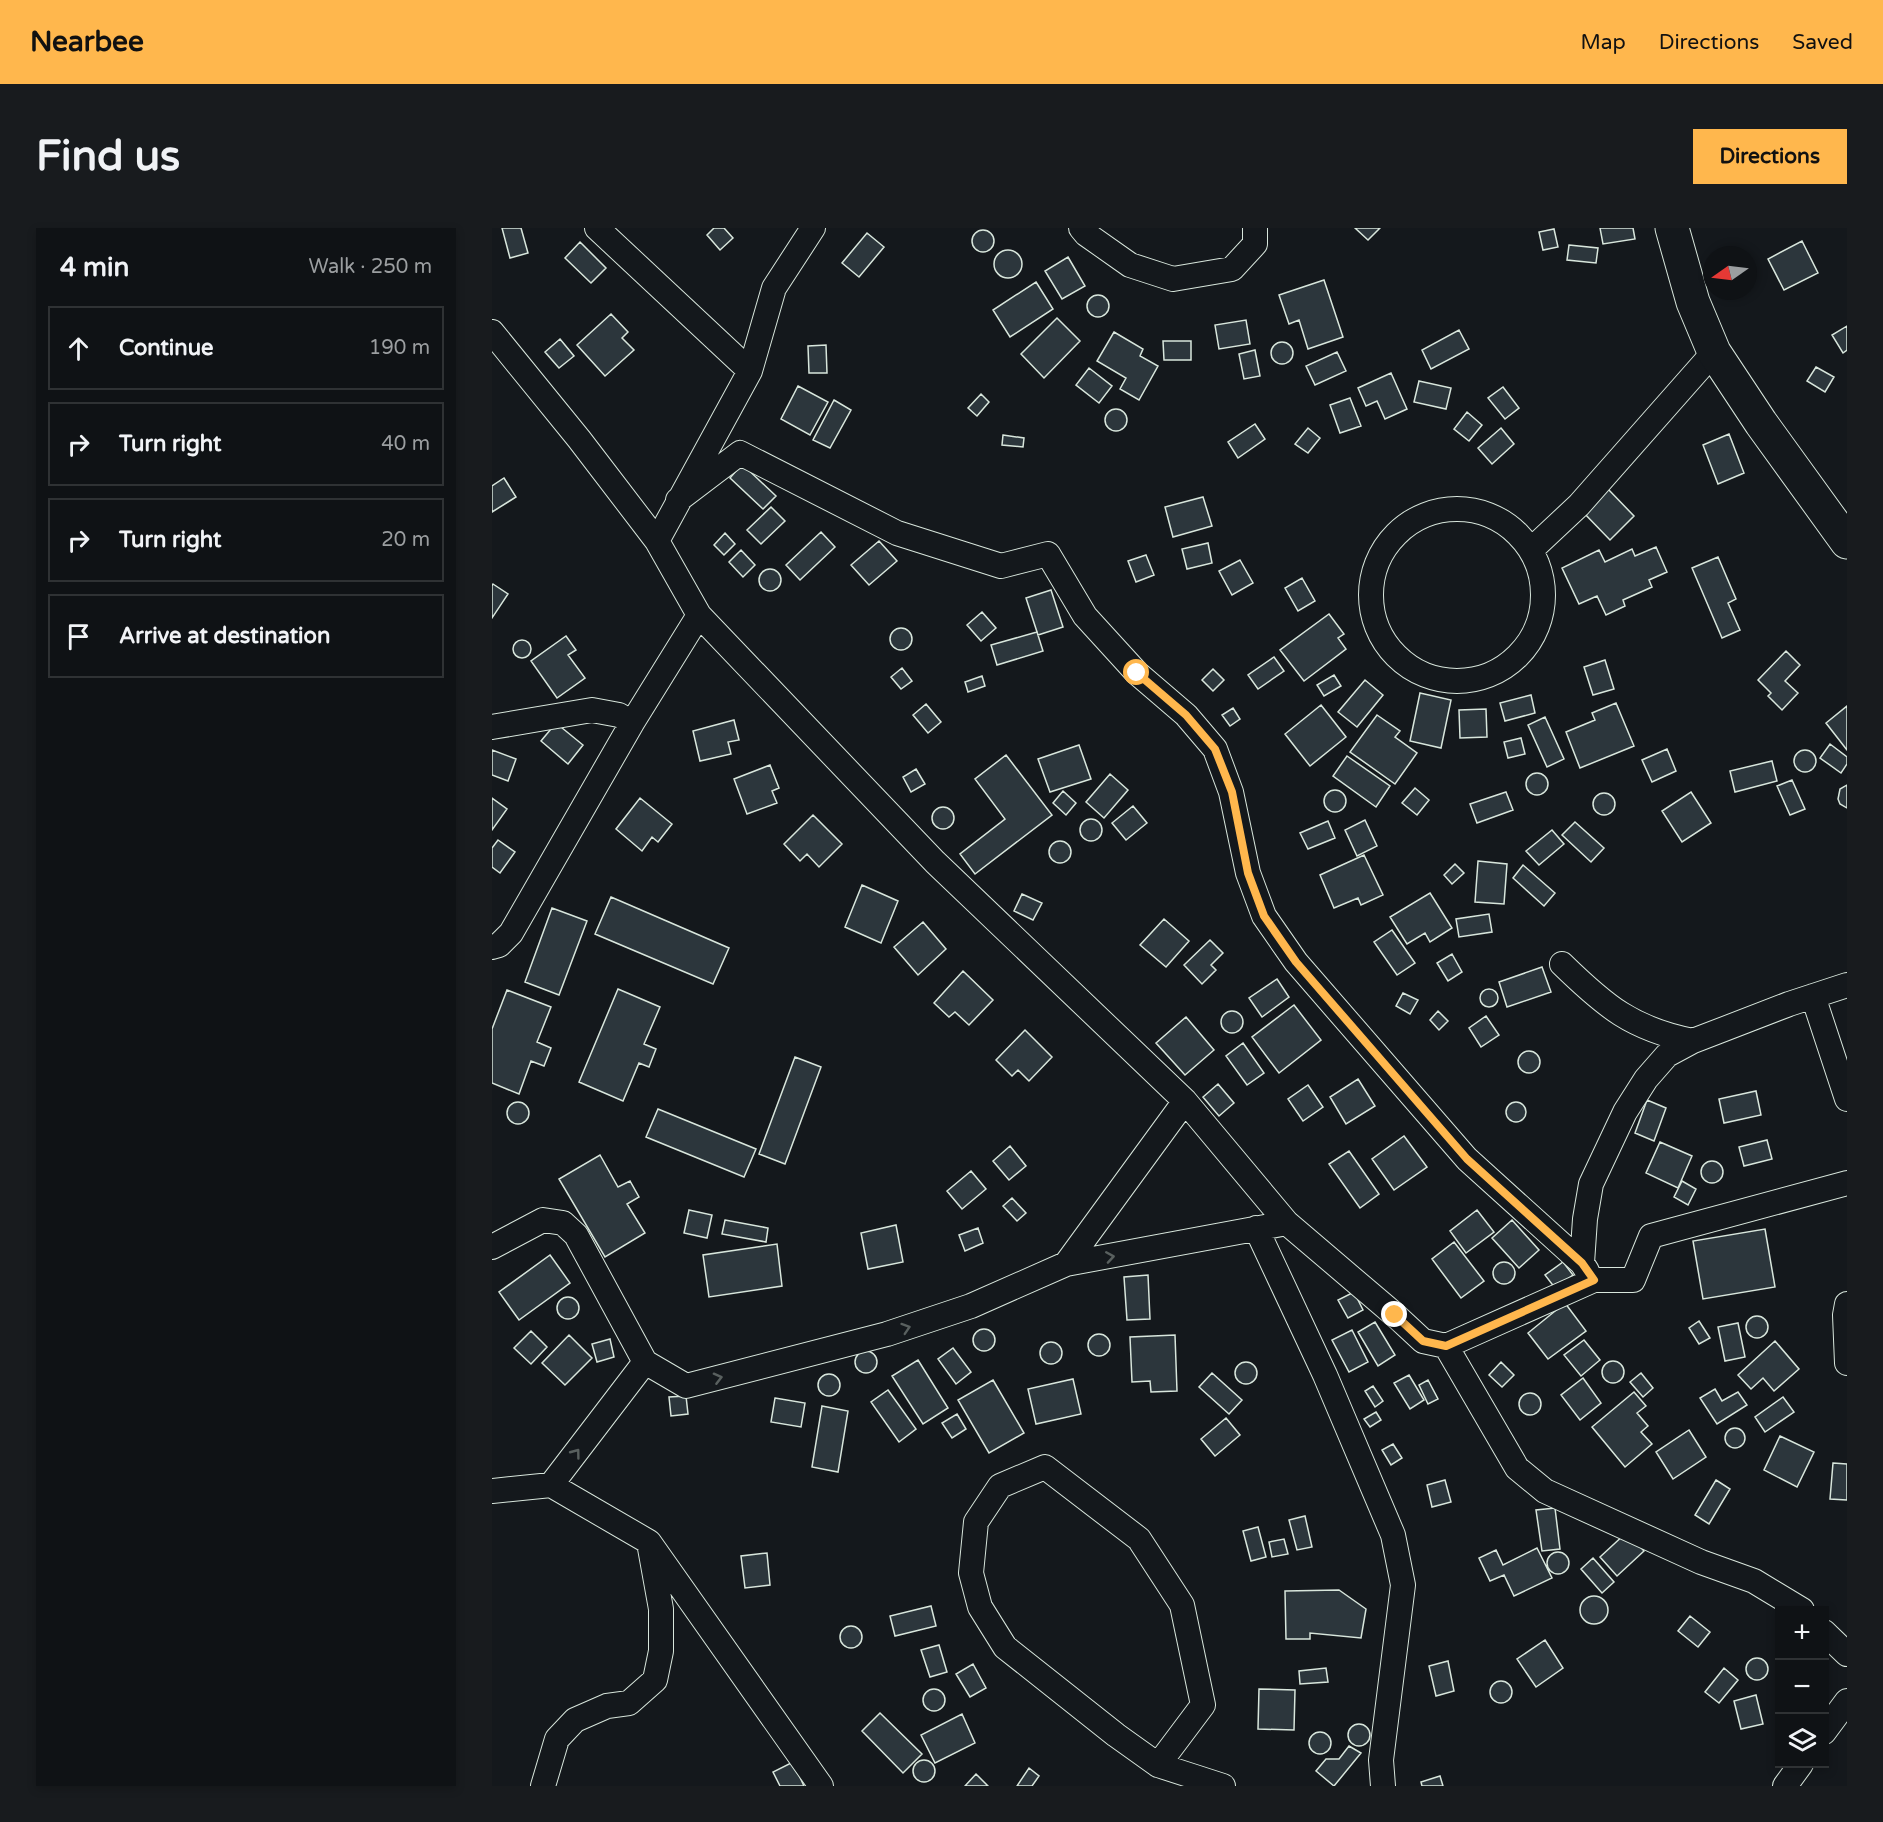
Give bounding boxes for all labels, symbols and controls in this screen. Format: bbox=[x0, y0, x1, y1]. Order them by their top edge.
text: Nearbee bbox=[30, 25, 144, 59]
text: Map bbox=[1580, 30, 1626, 55]
text: Directions bbox=[1659, 30, 1759, 55]
text: Saved bbox=[1792, 30, 1853, 55]
button: Directions bbox=[1693, 129, 1847, 184]
text: Find us bbox=[36, 131, 180, 182]
north arrow bbox=[1703, 246, 1757, 300]
text: 4 min bbox=[60, 252, 129, 283]
text: Walk · 250 m bbox=[309, 255, 432, 279]
icon: ahead bbox=[62, 332, 95, 365]
text: Continue bbox=[119, 335, 214, 361]
text: 190 m bbox=[369, 336, 430, 360]
icon: right bbox=[62, 428, 95, 461]
text: Turn right bbox=[119, 431, 221, 457]
text: 40 m bbox=[381, 432, 430, 456]
icon: right bbox=[62, 524, 95, 557]
text: Turn right bbox=[119, 527, 221, 553]
text: 20 m bbox=[381, 528, 430, 552]
icon: arrive bbox=[62, 620, 95, 653]
text: Arrive at destination bbox=[119, 623, 330, 649]
route start bbox=[1123, 659, 1149, 685]
one-way arrow bbox=[1104, 1251, 1114, 1264]
route end bbox=[1381, 1301, 1407, 1327]
one-way arrow bbox=[901, 1322, 911, 1335]
one-way arrow bbox=[713, 1372, 723, 1385]
one-way arrow bbox=[569, 1448, 580, 1459]
map controls bbox=[1775, 1606, 1829, 1768]
button: + bbox=[1775, 1606, 1829, 1660]
button: − bbox=[1775, 1660, 1829, 1714]
button: layers bbox=[1775, 1714, 1829, 1768]

